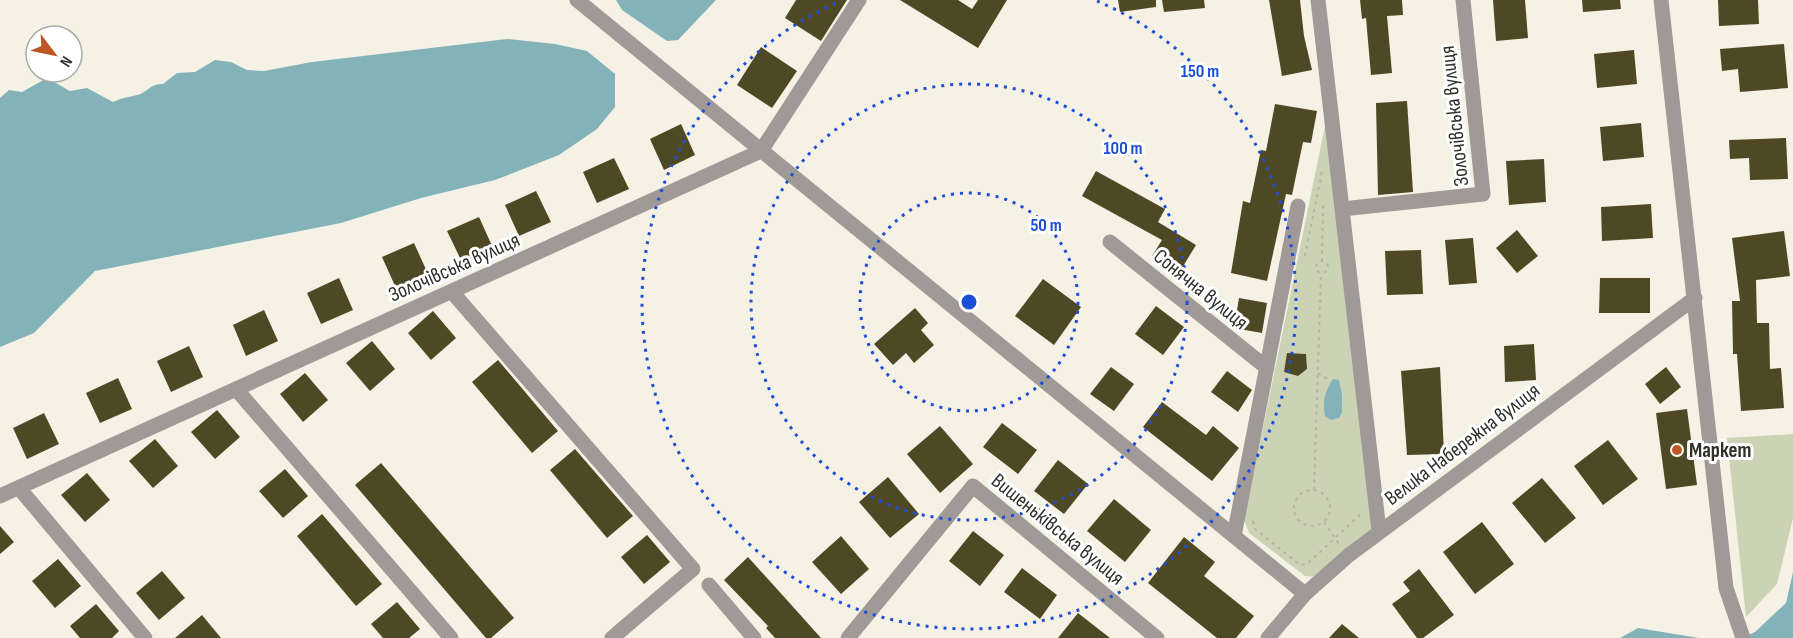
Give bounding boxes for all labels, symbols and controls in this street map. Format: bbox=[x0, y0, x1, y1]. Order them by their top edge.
north arrow bbox=[24, 24, 84, 84]
street label: Золочівська вулиця bbox=[1435, 45, 1474, 187]
text: N bbox=[55, 52, 76, 70]
text: 150 m bbox=[1181, 61, 1219, 82]
text: 100 m bbox=[1104, 138, 1143, 159]
text: 50 m bbox=[1030, 215, 1062, 236]
street label: Золочівська вулиця bbox=[385, 227, 524, 308]
street label: Сонячна вулиця bbox=[1148, 244, 1253, 335]
centre of rings bbox=[959, 292, 979, 312]
street label: Велика Набережна вулиця bbox=[1380, 378, 1545, 511]
place label: Маркет bbox=[1689, 438, 1751, 463]
marker: Маркет bbox=[1670, 443, 1684, 457]
street label: Вишеньківська вулиця bbox=[986, 468, 1129, 591]

